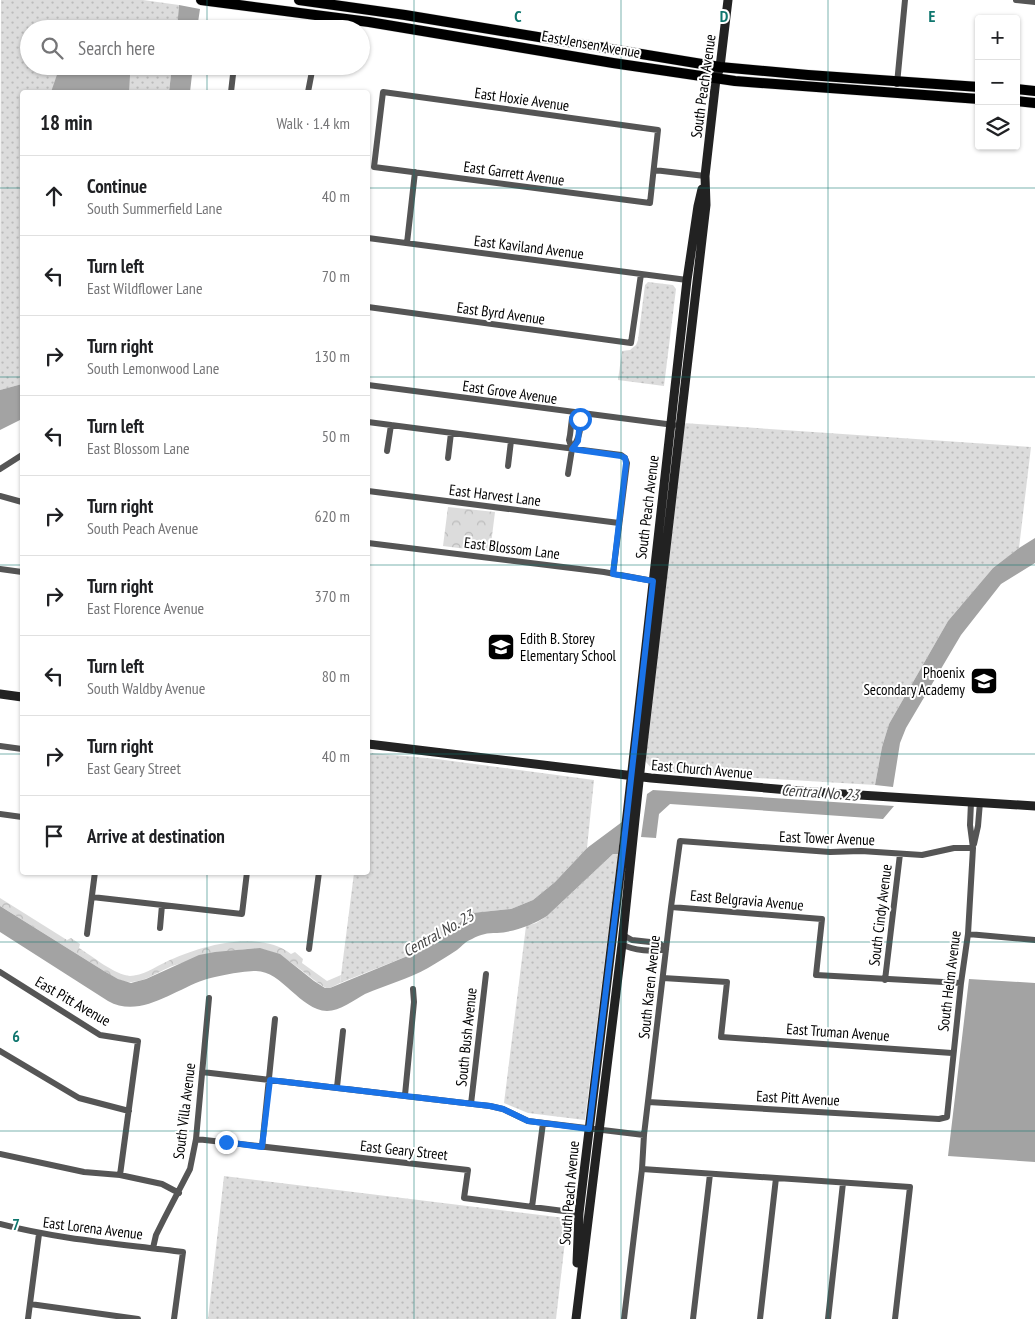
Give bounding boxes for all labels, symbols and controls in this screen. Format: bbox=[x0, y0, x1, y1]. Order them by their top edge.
text: C bbox=[514, 6, 522, 26]
text: D bbox=[720, 6, 729, 26]
text: E bbox=[929, 6, 936, 26]
map controls bbox=[975, 15, 1020, 150]
button: + bbox=[975, 15, 1020, 60]
search box bbox=[20, 20, 370, 75]
street label: East Jensen Avenue bbox=[540, 26, 642, 62]
street label: South Peach Avenue bbox=[686, 33, 720, 139]
icon: search bbox=[38, 34, 66, 62]
text: Search here bbox=[78, 36, 155, 60]
button: − bbox=[975, 60, 1020, 105]
street label: East Hoxie Avenue bbox=[473, 83, 571, 115]
button: layers bbox=[975, 105, 1020, 150]
text: 18 min bbox=[40, 109, 92, 136]
text: Walk · 1.4 km bbox=[276, 113, 350, 133]
street label: East Garrett Avenue bbox=[462, 157, 566, 189]
text: Continue bbox=[87, 174, 147, 198]
icon: ahead bbox=[40, 182, 68, 210]
text: 40 m bbox=[322, 186, 350, 206]
text: South Summerfield Lane bbox=[87, 198, 222, 218]
street label: East Kaviland Avenue bbox=[473, 231, 585, 263]
text: Turn left bbox=[87, 254, 144, 278]
icon: left bbox=[40, 262, 68, 290]
text: 70 m bbox=[322, 266, 350, 286]
text: East Wildflower Lane bbox=[87, 278, 203, 298]
street label: East Byrd Avenue bbox=[456, 297, 546, 329]
text: Turn right bbox=[87, 334, 153, 358]
icon: right bbox=[40, 342, 68, 370]
text: 130 m bbox=[315, 346, 350, 366]
text: South Lemonwood Lane bbox=[87, 358, 219, 378]
street label: East Grove Avenue bbox=[461, 376, 559, 408]
route start bbox=[569, 408, 592, 431]
text: Turn left bbox=[87, 414, 144, 438]
icon: left bbox=[40, 422, 68, 450]
text: 50 m bbox=[322, 426, 350, 446]
text: East Blossom Lane bbox=[87, 438, 190, 458]
street label: South Peach Avenue bbox=[631, 454, 663, 560]
street label: East Harvest Lane bbox=[448, 480, 542, 510]
text: Turn right bbox=[87, 494, 153, 518]
icon: right bbox=[40, 502, 68, 530]
text: 620 m bbox=[315, 506, 350, 526]
text: South Peach Avenue bbox=[87, 518, 198, 538]
street label: East Blossom Lane bbox=[463, 533, 561, 563]
text: Turn right bbox=[87, 574, 153, 598]
icon: right bbox=[40, 582, 68, 610]
text: 370 m bbox=[315, 586, 350, 606]
text: East Florence Avenue bbox=[87, 598, 204, 618]
place label: Edith B. Storey Elementary School bbox=[520, 629, 617, 665]
school or university icon: Edith B. Storey Elementary School bbox=[486, 632, 516, 662]
text: Turn left bbox=[87, 654, 144, 678]
icon: left bbox=[40, 662, 68, 690]
place label: Phoenix Secondary Academy bbox=[863, 663, 965, 699]
text: 80 m bbox=[322, 666, 350, 686]
school or university icon: Phoenix Secondary Academy bbox=[969, 666, 999, 696]
text: South Waldby Avenue bbox=[87, 678, 205, 698]
text: Turn right bbox=[87, 734, 153, 758]
icon: right bbox=[40, 742, 68, 770]
text: 40 m bbox=[322, 746, 350, 766]
street label: East Church Avenue bbox=[651, 755, 753, 783]
text: East Geary Street bbox=[87, 758, 181, 778]
water label: Central No. 23 bbox=[780, 779, 861, 805]
icon: arrive bbox=[40, 822, 68, 850]
text: Arrive at destination bbox=[87, 824, 225, 848]
street label: East Tower Avenue bbox=[779, 827, 875, 849]
street label: South Cindy Avenue bbox=[864, 863, 896, 967]
street label: East Belgravia Avenue bbox=[689, 886, 805, 914]
water label: Central No. 23 bbox=[399, 905, 478, 961]
street label: South Helm Avenue bbox=[933, 929, 965, 1033]
street label: South Karen Avenue bbox=[634, 934, 664, 1040]
street label: East Pitt Avenue bbox=[32, 972, 114, 1030]
street label: South Bush Avenue bbox=[451, 987, 481, 1087]
street label: East Truman Avenue bbox=[786, 1019, 890, 1045]
text: 6 bbox=[12, 1026, 20, 1046]
street label: South Villa Avenue bbox=[169, 1062, 199, 1160]
street label: East Pitt Avenue bbox=[756, 1086, 840, 1110]
route end bbox=[215, 1131, 238, 1154]
street label: East Geary Street bbox=[359, 1136, 449, 1164]
street label: South Peach Avenue bbox=[555, 1140, 583, 1246]
street label: East Lorena Avenue bbox=[42, 1212, 144, 1244]
text: 7 bbox=[12, 1214, 20, 1234]

